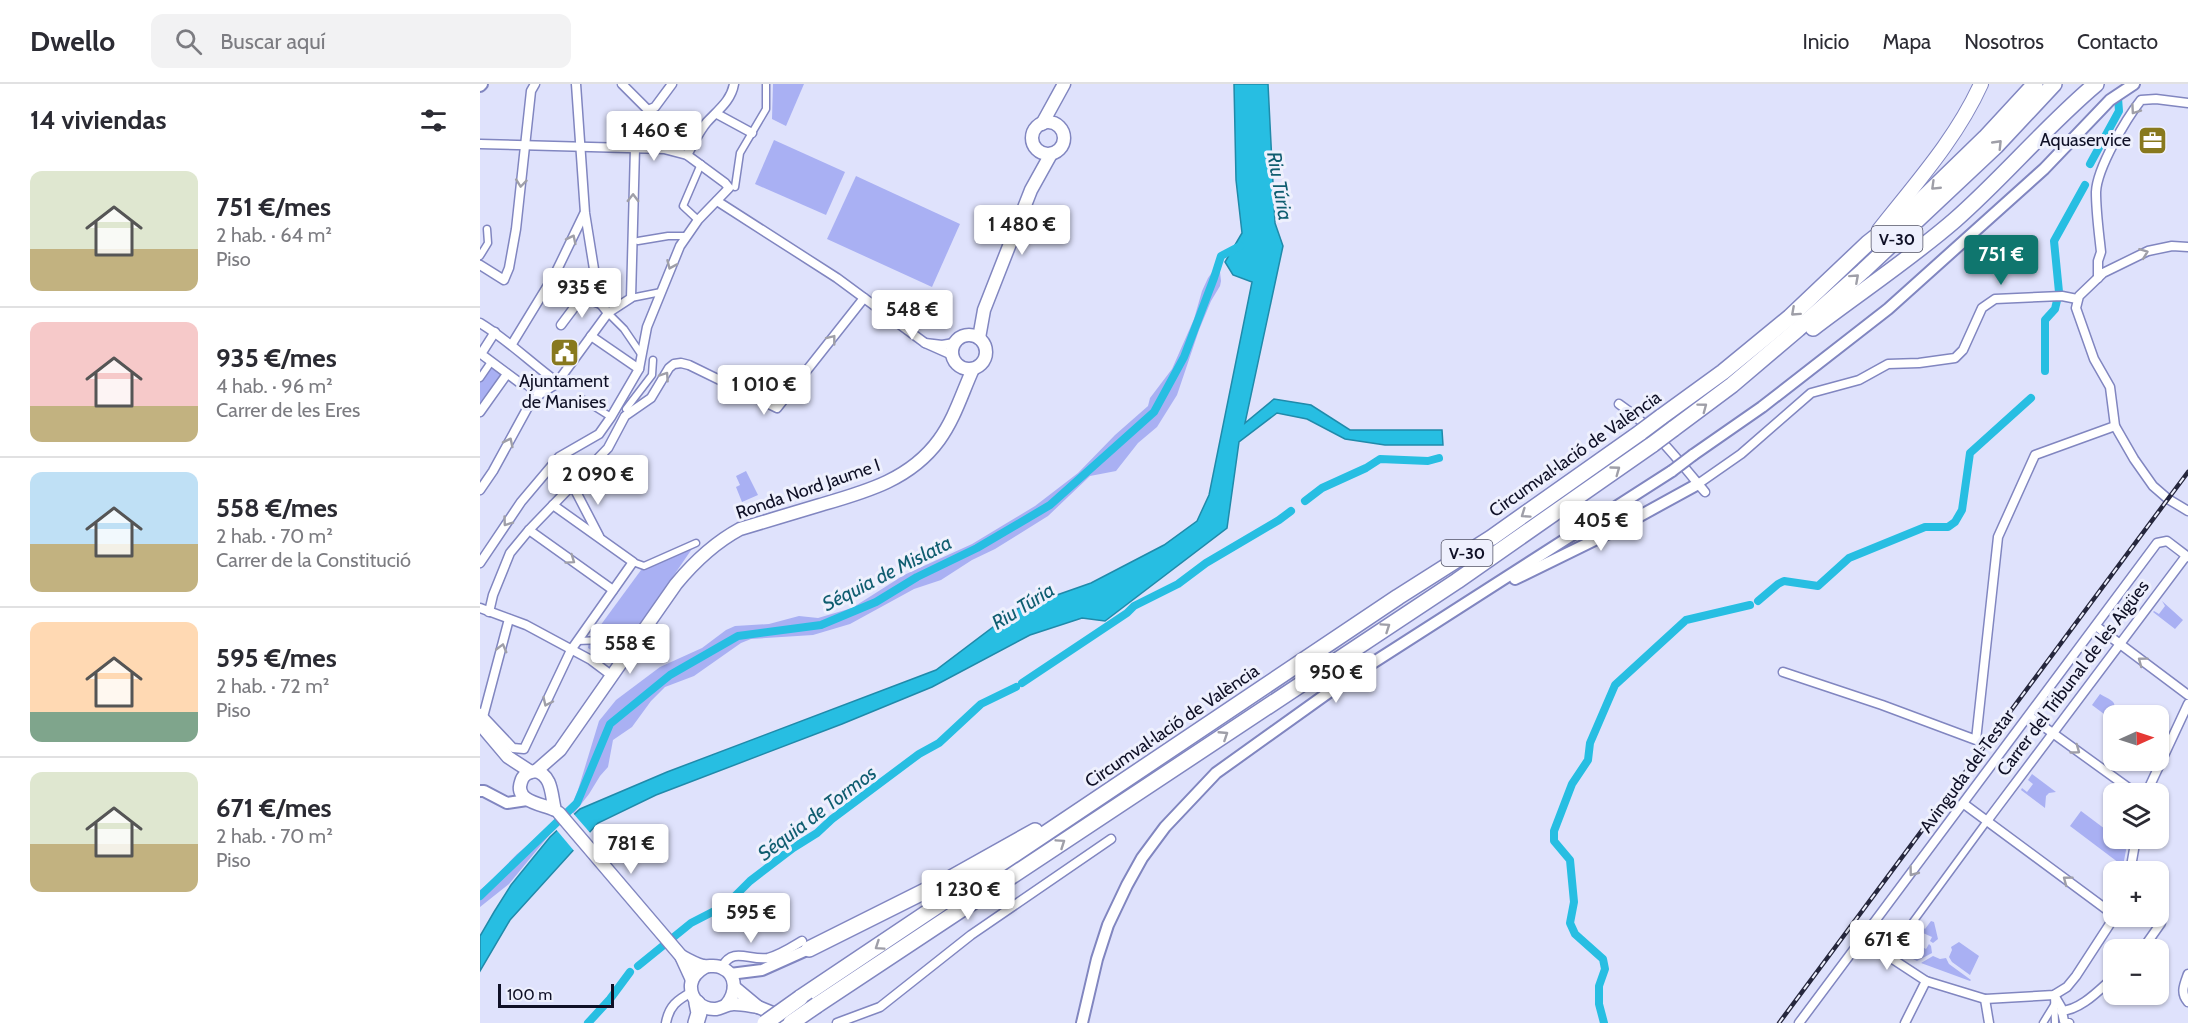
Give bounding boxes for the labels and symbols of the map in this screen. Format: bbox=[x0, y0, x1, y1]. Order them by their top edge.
one-way arrow bbox=[2131, 103, 2142, 114]
pin: 1 460 € bbox=[599, 111, 709, 162]
office icon: Aquaservice bbox=[2136, 124, 2168, 156]
place label: Aquaservice bbox=[2040, 129, 2131, 151]
one-way arrow bbox=[1990, 141, 2001, 152]
water label: Riu Túria bbox=[1262, 150, 1298, 222]
one-way arrow bbox=[1932, 178, 1943, 189]
one-way arrow bbox=[516, 179, 528, 188]
one-way arrow bbox=[627, 193, 640, 202]
pin: 1 480 € bbox=[967, 205, 1077, 256]
road number: V-30 bbox=[1872, 226, 1922, 252]
one-way arrow bbox=[565, 234, 577, 245]
pin: 751 € bbox=[1959, 235, 2043, 286]
one-way arrow bbox=[2138, 248, 2149, 261]
one-way arrow bbox=[667, 259, 679, 270]
pin: 935 € bbox=[540, 268, 624, 319]
one-way arrow bbox=[1849, 274, 1859, 285]
pin: 548 € bbox=[870, 290, 954, 341]
one-way arrow bbox=[1791, 305, 1802, 316]
one-way arrow bbox=[824, 335, 835, 346]
public building icon: Ajuntament de Manises bbox=[548, 336, 580, 368]
pin: 1 010 € bbox=[709, 365, 819, 416]
place label: Ajuntament de Manises bbox=[519, 370, 609, 413]
one-way arrow bbox=[658, 371, 669, 382]
street label: Circumval·lació de València bbox=[1485, 386, 1666, 522]
one-way arrow bbox=[1696, 403, 1707, 414]
one-way arrow bbox=[502, 437, 514, 448]
street label: Ronda Nord Jaume I bbox=[733, 454, 883, 524]
pin: 2 090 € bbox=[543, 455, 653, 506]
one-way arrow bbox=[1610, 467, 1621, 478]
pin: 405 € bbox=[1559, 501, 1643, 552]
one-way arrow bbox=[1520, 507, 1531, 518]
one-way arrow bbox=[503, 515, 514, 526]
water label: Séquia de Mislata bbox=[818, 530, 956, 616]
road number: V-30 bbox=[1442, 540, 1492, 566]
one-way arrow bbox=[564, 553, 575, 564]
street label: Carrer del Tribunal de les Aigües bbox=[1992, 576, 2154, 780]
water label: Riu Túria bbox=[987, 577, 1059, 635]
one-way arrow bbox=[1379, 623, 1390, 634]
pin: 558 € bbox=[588, 624, 672, 675]
one-way arrow bbox=[495, 643, 507, 654]
pin: 950 € bbox=[1294, 653, 1378, 704]
one-way arrow bbox=[2137, 657, 2148, 668]
street label: Circumval·lació de València bbox=[1081, 659, 1263, 792]
one-way arrow bbox=[542, 695, 554, 706]
street label: Avinguda del Testar bbox=[1915, 705, 2019, 837]
north arrow bbox=[2103, 705, 2169, 771]
one-way arrow bbox=[1217, 732, 1228, 743]
one-way arrow bbox=[2070, 742, 2081, 753]
water label: Séquia de Tormos bbox=[753, 760, 881, 865]
pin: 781 € bbox=[589, 824, 673, 875]
one-way arrow bbox=[1054, 839, 1065, 850]
one-way arrow bbox=[1909, 865, 1920, 876]
pin: 1 230 € bbox=[913, 870, 1023, 921]
one-way arrow bbox=[2062, 877, 2073, 888]
pin: 595 € bbox=[709, 893, 793, 944]
pin: 671 € bbox=[1845, 920, 1929, 971]
one-way arrow bbox=[875, 938, 885, 950]
scale bar bbox=[498, 981, 614, 1008]

